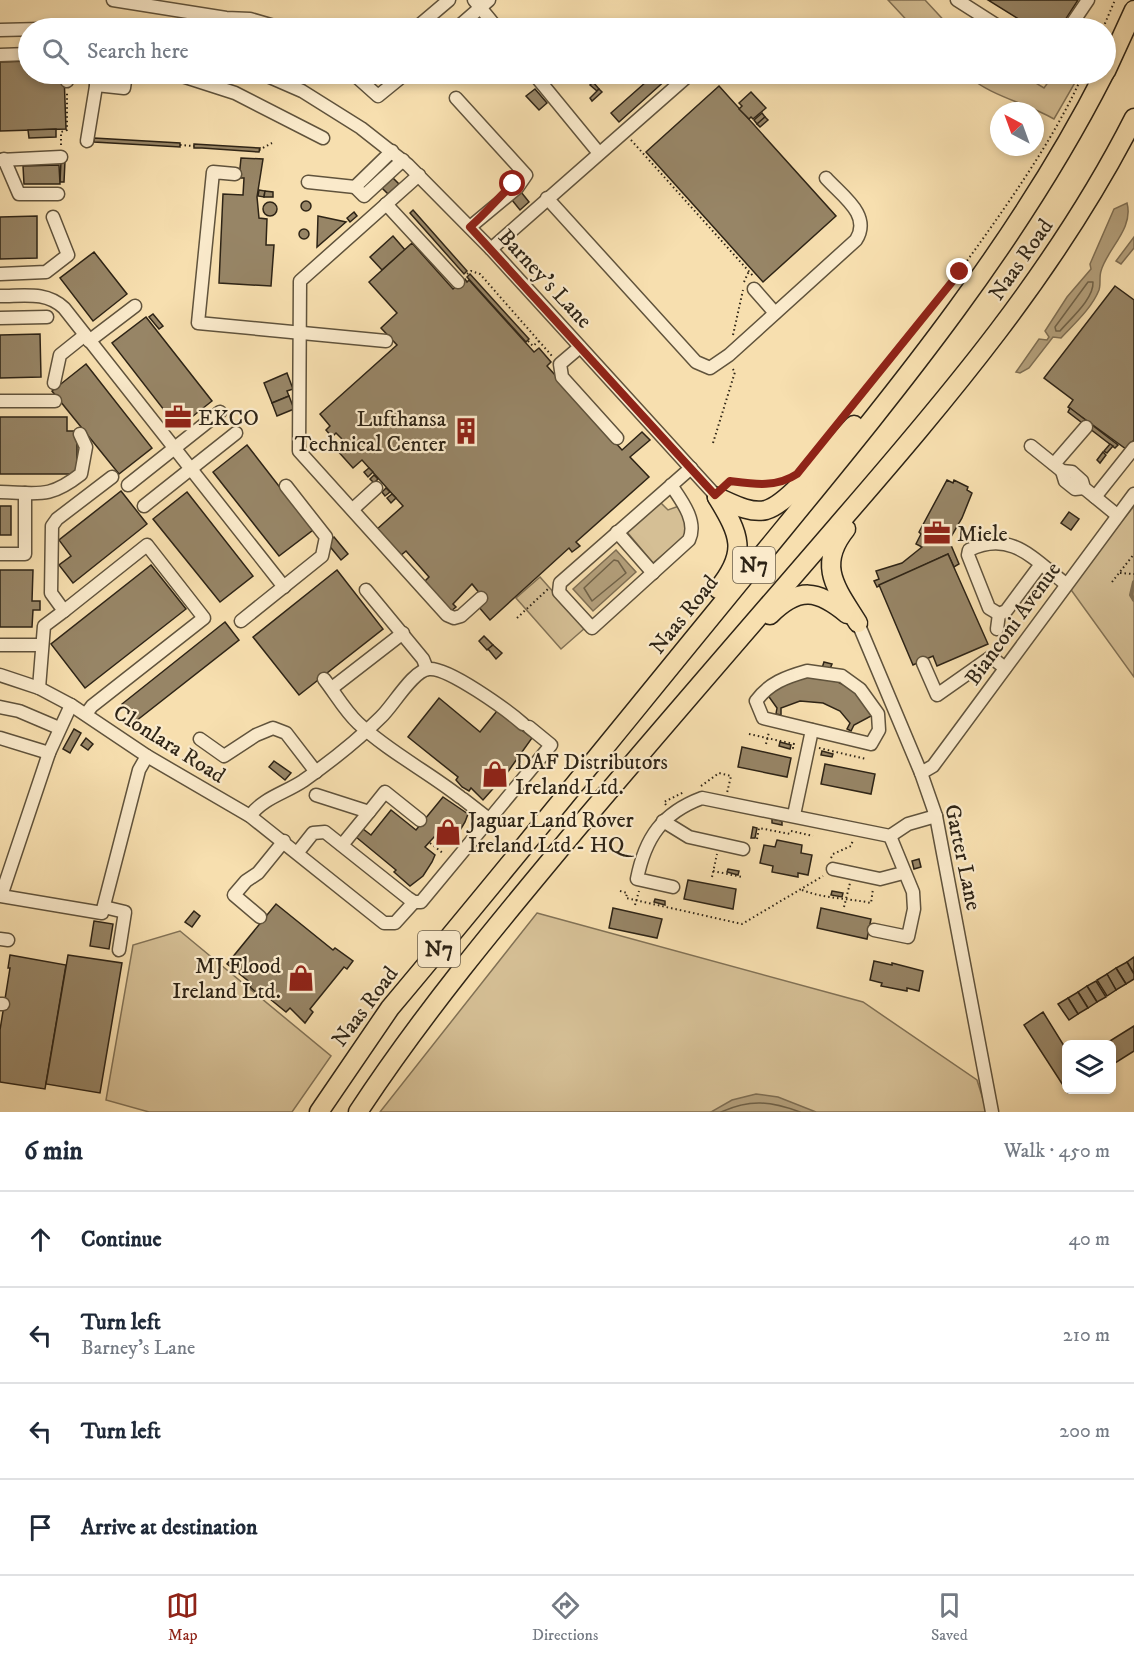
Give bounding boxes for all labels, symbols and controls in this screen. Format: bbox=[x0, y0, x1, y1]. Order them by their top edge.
search box bbox=[18, 18, 1116, 84]
icon: search bbox=[39, 35, 72, 68]
text: Search here bbox=[87, 38, 189, 65]
north arrow bbox=[990, 102, 1044, 156]
route start bbox=[499, 170, 525, 196]
street label: Naas Road bbox=[983, 214, 1059, 306]
street label: Barney's Lane bbox=[492, 224, 598, 334]
route end bbox=[946, 258, 972, 284]
office icon: EKCO bbox=[163, 402, 193, 432]
place label: EKCO bbox=[198, 405, 259, 432]
place label: Lufthansa Technical Center bbox=[295, 406, 447, 458]
building icon: Lufthansa Technical Center bbox=[451, 416, 481, 446]
office icon: Miele bbox=[922, 518, 952, 548]
place label: Miele bbox=[957, 521, 1008, 548]
road number: N7 bbox=[733, 547, 775, 583]
street label: Bianconi Avenue bbox=[959, 557, 1067, 691]
street label: Naas Road bbox=[644, 570, 724, 660]
street label: Clonlara Road bbox=[108, 699, 230, 789]
place label: DAF Distributors Ireland Ltd. bbox=[515, 749, 668, 801]
shop icon: DAF Distributors Ireland Ltd. bbox=[480, 759, 510, 789]
street label: Garter Lane bbox=[938, 802, 987, 913]
place label: Jaguar Land Rover Ireland Ltd - HQ bbox=[466, 807, 635, 859]
shop icon: Jaguar Land Rover Ireland Ltd - HQ bbox=[433, 817, 463, 847]
road number: N7 bbox=[418, 931, 460, 967]
place label: MJ Flood Ireland Ltd. bbox=[172, 953, 281, 1005]
street label: Naas Road bbox=[326, 961, 404, 1053]
shop icon: MJ Flood Ireland Ltd. bbox=[286, 963, 316, 993]
map controls bbox=[1062, 1040, 1116, 1094]
button: layers bbox=[1062, 1040, 1116, 1094]
text: 6 min bbox=[24, 1135, 83, 1168]
text: Walk · 450 m bbox=[1004, 1139, 1110, 1164]
icon: ahead bbox=[24, 1223, 57, 1256]
text: Continue bbox=[81, 1226, 162, 1253]
text: 40 m bbox=[1068, 1227, 1110, 1252]
text: Turn left bbox=[81, 1309, 161, 1336]
icon: left bbox=[24, 1319, 57, 1352]
text: 210 m bbox=[1063, 1323, 1110, 1348]
text: Barney's Lane bbox=[81, 1336, 195, 1361]
icon: left bbox=[24, 1415, 57, 1448]
text: Turn left bbox=[81, 1418, 161, 1445]
text: 200 m bbox=[1059, 1419, 1110, 1444]
icon: arrive bbox=[24, 1511, 57, 1544]
text: Arrive at destination bbox=[81, 1514, 258, 1541]
tab: Map bbox=[166, 1589, 199, 1645]
tab: Directions bbox=[532, 1589, 598, 1645]
tab: Saved bbox=[931, 1589, 968, 1645]

